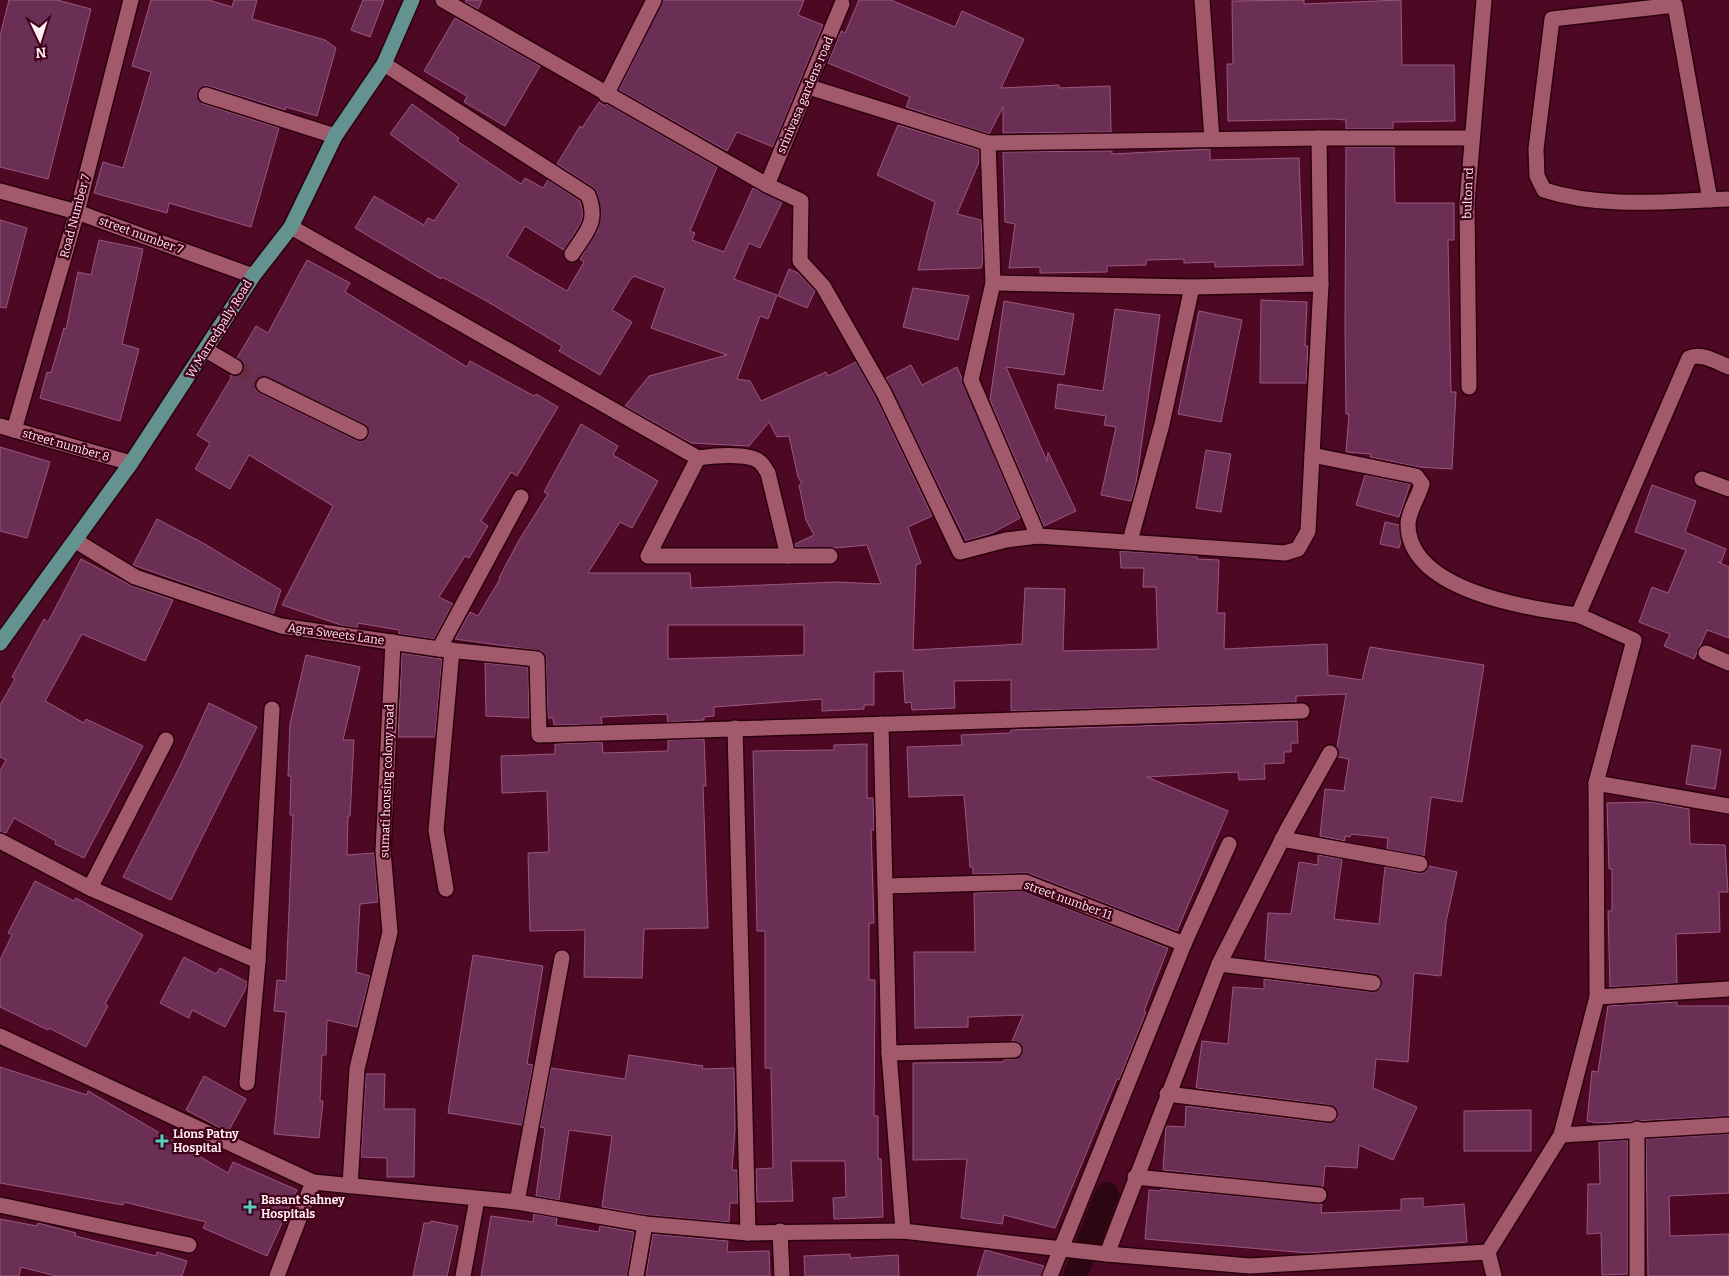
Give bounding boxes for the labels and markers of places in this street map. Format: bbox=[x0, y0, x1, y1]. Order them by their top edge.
place label: Lions Patny Hospital bbox=[173, 1127, 239, 1155]
marker: Lions Patny Hospital bbox=[155, 1134, 169, 1148]
place label: Basant Sahney Hospitals bbox=[261, 1193, 345, 1221]
marker: Basant Sahney Hospitals bbox=[243, 1200, 257, 1214]

